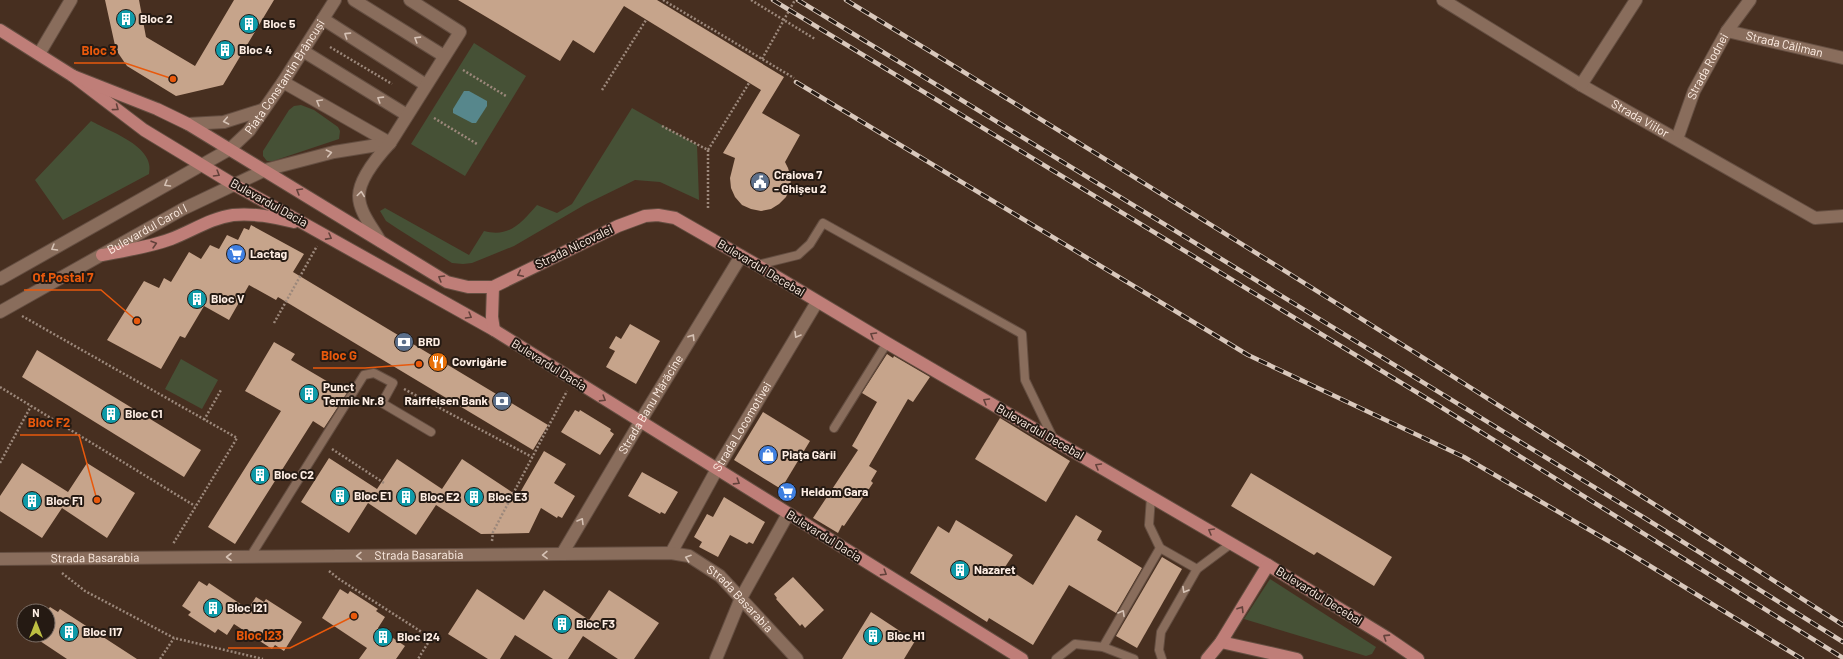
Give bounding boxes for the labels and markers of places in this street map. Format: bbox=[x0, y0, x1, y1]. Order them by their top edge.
building icon: Bloc 2 bbox=[115, 8, 137, 30]
place label: Bloc 2 bbox=[140, 11, 173, 25]
building icon: Bloc 5 bbox=[238, 13, 260, 35]
place label: Bloc 5 bbox=[263, 16, 296, 30]
callout: Bloc 3 bbox=[74, 38, 125, 63]
building icon: Bloc 4 bbox=[214, 39, 236, 61]
place label: Bloc 4 bbox=[239, 42, 272, 56]
place label: Craiova 7 - Ghișeu 2 bbox=[774, 167, 827, 195]
public building icon: Craiova 7 - Ghișeu 2 bbox=[749, 171, 771, 193]
supermarket icon: Lactag bbox=[225, 243, 247, 265]
place label: Lactag bbox=[250, 246, 288, 260]
callout: Of.Postal 7 bbox=[24, 265, 101, 290]
building icon: Bloc V bbox=[186, 288, 208, 310]
place label: Bloc V bbox=[211, 291, 245, 305]
bank icon: BRD bbox=[393, 331, 415, 353]
place label: BRD bbox=[418, 334, 440, 348]
callout: Bloc G bbox=[313, 343, 365, 368]
restaurant icon: Covrigărie bbox=[427, 351, 449, 373]
place label: Covrigărie bbox=[452, 354, 507, 368]
place label: Punct Termic Nr.8 bbox=[323, 379, 384, 407]
building icon: Punct Termic Nr.8 bbox=[298, 383, 320, 405]
bank icon: Raiffeisen Bank bbox=[491, 390, 513, 412]
place label: Raiffeisen Bank bbox=[404, 393, 489, 407]
building icon: Bloc C1 bbox=[100, 403, 122, 425]
place label: Bloc C1 bbox=[125, 406, 162, 420]
callout: Bloc F2 bbox=[20, 410, 79, 435]
shop icon: Piața Gării bbox=[757, 444, 779, 466]
place label: Piața Gării bbox=[782, 447, 836, 461]
building icon: Bloc C2 bbox=[249, 464, 271, 486]
place label: Bloc C2 bbox=[274, 467, 314, 481]
supermarket icon: Heldom Gara bbox=[776, 481, 798, 503]
place label: Heldom Gara bbox=[801, 484, 868, 498]
building icon: Bloc E1 bbox=[329, 485, 351, 507]
building icon: Bloc E2 bbox=[395, 486, 417, 508]
building icon: Bloc E3 bbox=[463, 486, 485, 508]
place label: Bloc E1 bbox=[354, 488, 391, 502]
place label: Bloc E2 bbox=[420, 489, 460, 503]
place label: Bloc E3 bbox=[488, 489, 527, 503]
building icon: Bloc F1 bbox=[21, 490, 43, 512]
place label: Bloc F1 bbox=[46, 493, 83, 507]
building icon: Nazaret bbox=[949, 559, 971, 581]
place label: Nazaret bbox=[974, 562, 1016, 576]
building icon: Bloc I21 bbox=[202, 597, 224, 619]
place label: Bloc I21 bbox=[227, 600, 267, 614]
building icon: Bloc F3 bbox=[551, 613, 573, 635]
place label: Bloc F3 bbox=[576, 616, 615, 630]
building icon: Bloc I17 bbox=[58, 621, 80, 643]
callout: Bloc I23 bbox=[228, 623, 290, 648]
place label: Bloc I17 bbox=[83, 624, 122, 638]
building icon: Bloc H1 bbox=[862, 625, 884, 647]
building icon: Bloc I24 bbox=[372, 626, 394, 648]
place label: Bloc H1 bbox=[887, 628, 925, 642]
place label: Bloc I24 bbox=[397, 629, 440, 643]

